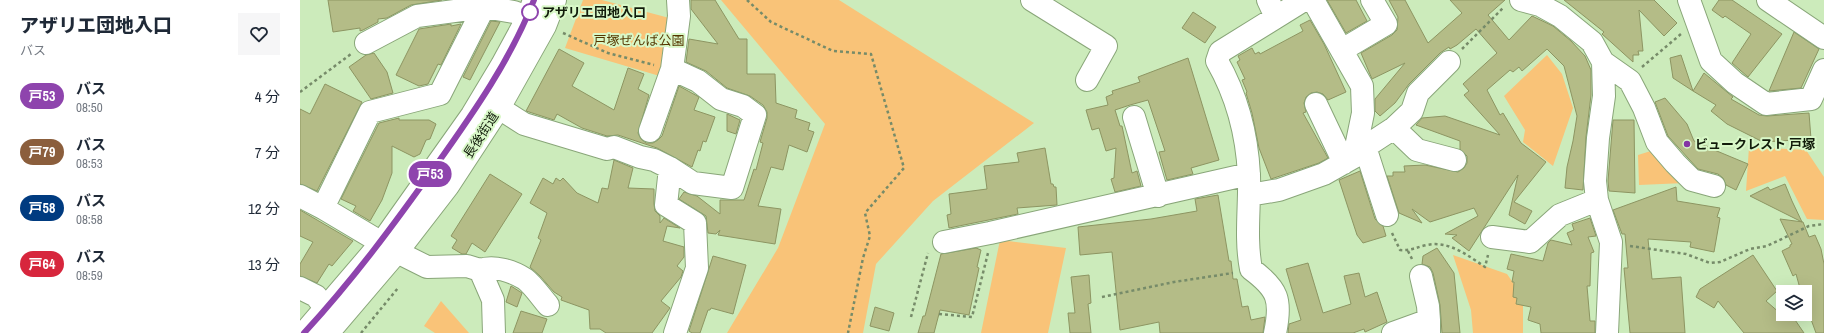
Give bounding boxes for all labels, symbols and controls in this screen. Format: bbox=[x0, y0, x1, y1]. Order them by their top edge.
marker: アザリエ団地入口 bbox=[521, 3, 539, 21]
place label: アザリエ団地入口 bbox=[542, 4, 646, 21]
text: アザリエ団地入口 bbox=[20, 12, 172, 38]
button: heart bbox=[238, 13, 280, 55]
park label: 戸塚ぜんば公園 bbox=[593, 32, 685, 49]
text: バス bbox=[20, 42, 46, 59]
text: バス bbox=[76, 78, 106, 99]
text: 4 分 bbox=[255, 86, 280, 107]
text: 戸53 bbox=[29, 87, 55, 105]
text: 08:50 bbox=[76, 99, 103, 116]
street label: 長後街道 bbox=[460, 109, 502, 161]
text: バス bbox=[76, 134, 106, 155]
place label: ビュークレスト 戸塚 bbox=[1695, 136, 1815, 153]
marker: ビュークレスト 戸塚 bbox=[1682, 139, 1692, 149]
text: 7 分 bbox=[255, 142, 280, 163]
text: 戸79 bbox=[29, 143, 55, 161]
text: 08:53 bbox=[76, 155, 103, 172]
line badge: 戸53 bbox=[407, 161, 453, 187]
text: 戸53 bbox=[417, 165, 443, 183]
text: バス bbox=[76, 190, 106, 211]
text: 12 分 bbox=[248, 198, 280, 219]
text: 戸58 bbox=[29, 199, 55, 217]
text: 08:58 bbox=[76, 211, 103, 228]
text: バス bbox=[76, 246, 106, 267]
text: 13 分 bbox=[248, 254, 280, 275]
text: 戸64 bbox=[29, 255, 55, 273]
text: 08:59 bbox=[76, 267, 103, 284]
map controls bbox=[1776, 285, 1812, 321]
button: layers bbox=[1776, 285, 1812, 321]

